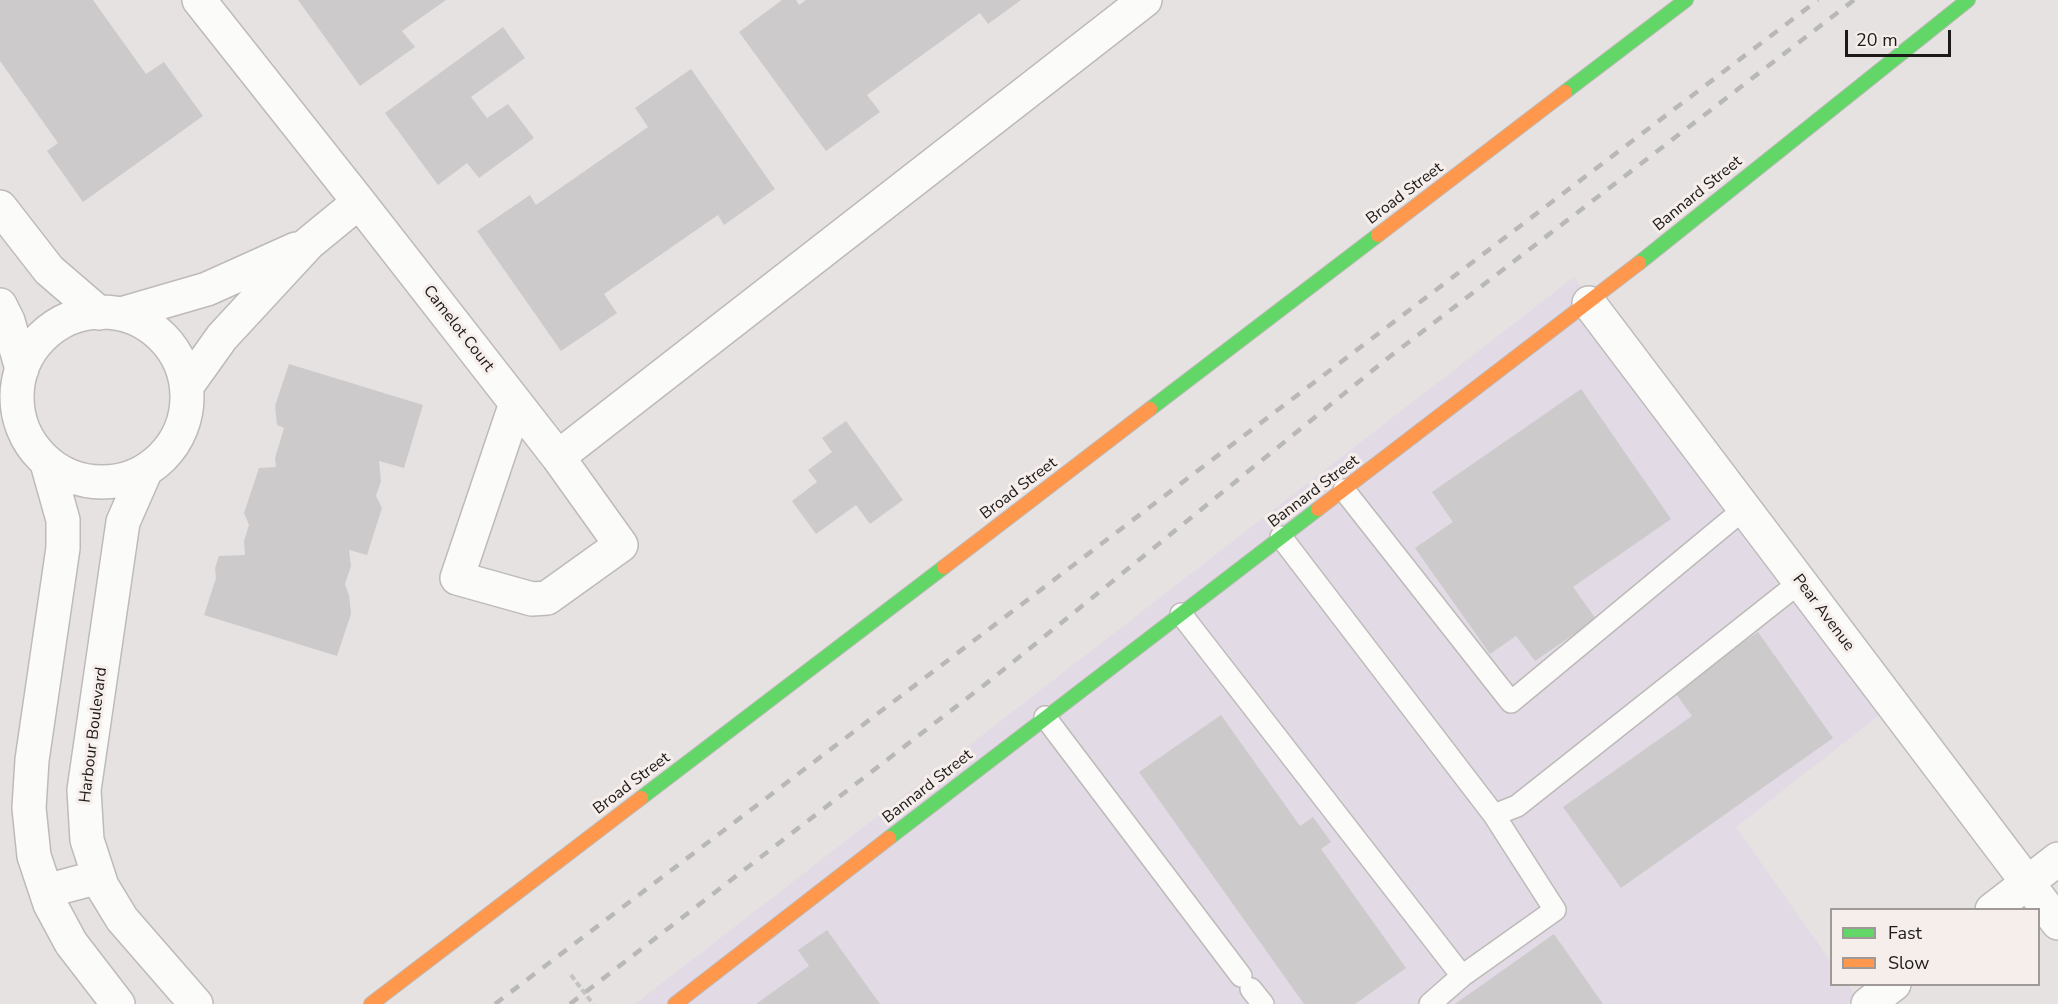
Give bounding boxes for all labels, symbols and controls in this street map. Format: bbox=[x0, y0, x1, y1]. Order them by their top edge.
scale bar bbox=[1848, 18, 1954, 56]
text: 20 m bbox=[1856, 28, 1898, 52]
street label: Bannard Street bbox=[1650, 152, 1746, 236]
street label: Broad Street bbox=[1363, 159, 1447, 229]
street label: Camelot Court bbox=[418, 282, 498, 376]
street label: Bannard Street bbox=[1265, 452, 1363, 532]
street label: Broad Street bbox=[977, 454, 1061, 524]
street label: Pear Avenue bbox=[1788, 571, 1858, 655]
street label: Harbour Boulevard bbox=[76, 666, 112, 804]
street label: Bannard Street bbox=[879, 746, 977, 828]
street label: Broad Street bbox=[590, 749, 674, 819]
legend bbox=[1830, 908, 2040, 986]
text: Fast bbox=[1888, 921, 1922, 945]
text: Slow bbox=[1888, 951, 1929, 975]

